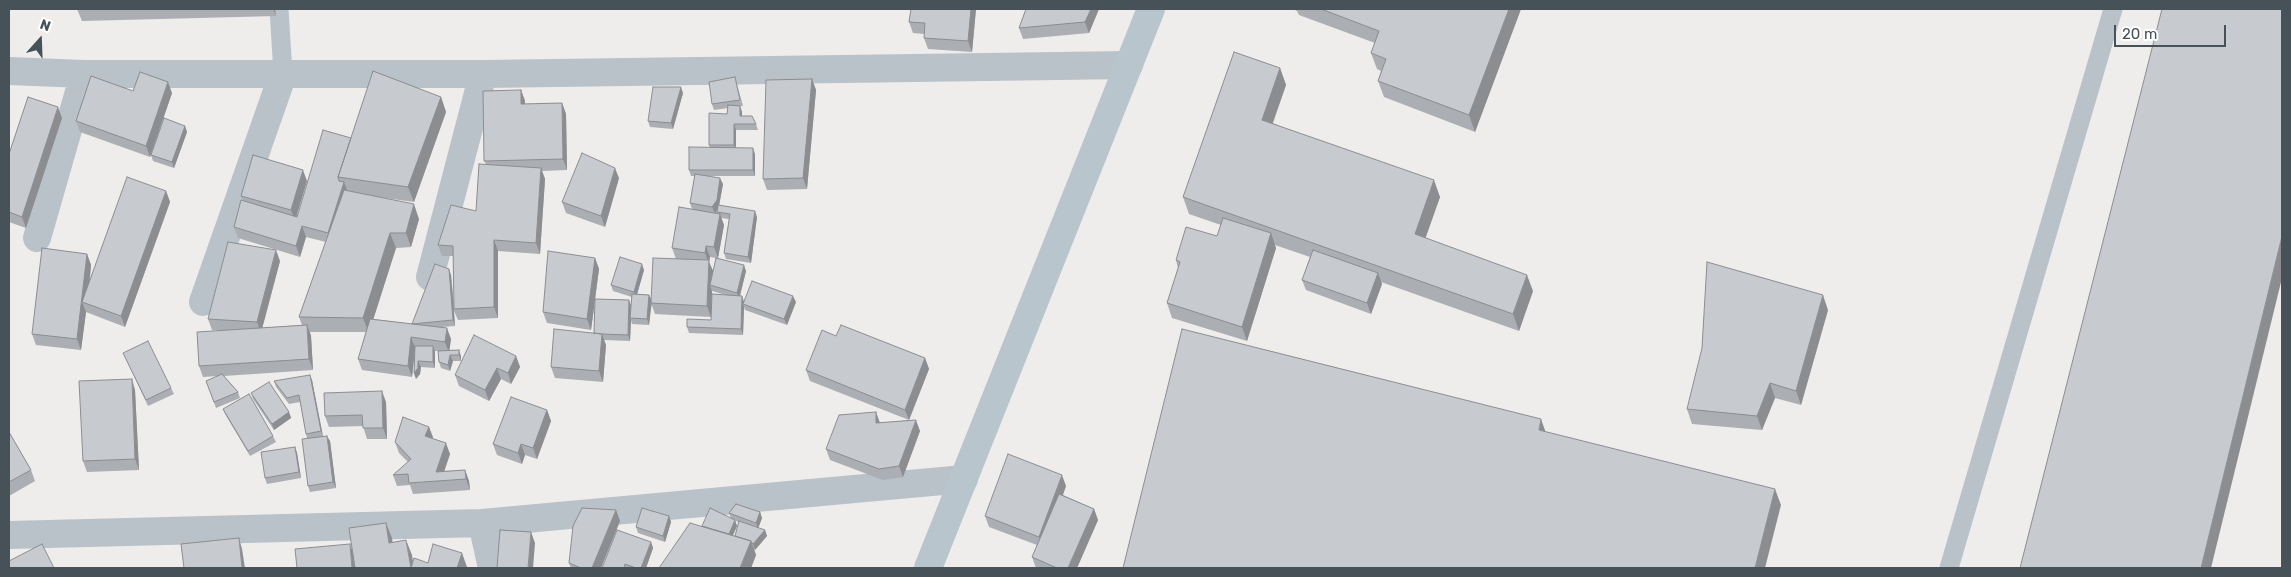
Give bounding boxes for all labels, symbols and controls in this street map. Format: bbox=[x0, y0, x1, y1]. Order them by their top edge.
north arrow bbox=[15, 15, 65, 65]
scale bar bbox=[2116, 15, 2228, 47]
text: N bbox=[38, 16, 53, 35]
text: 20 m bbox=[2122, 25, 2157, 43]

